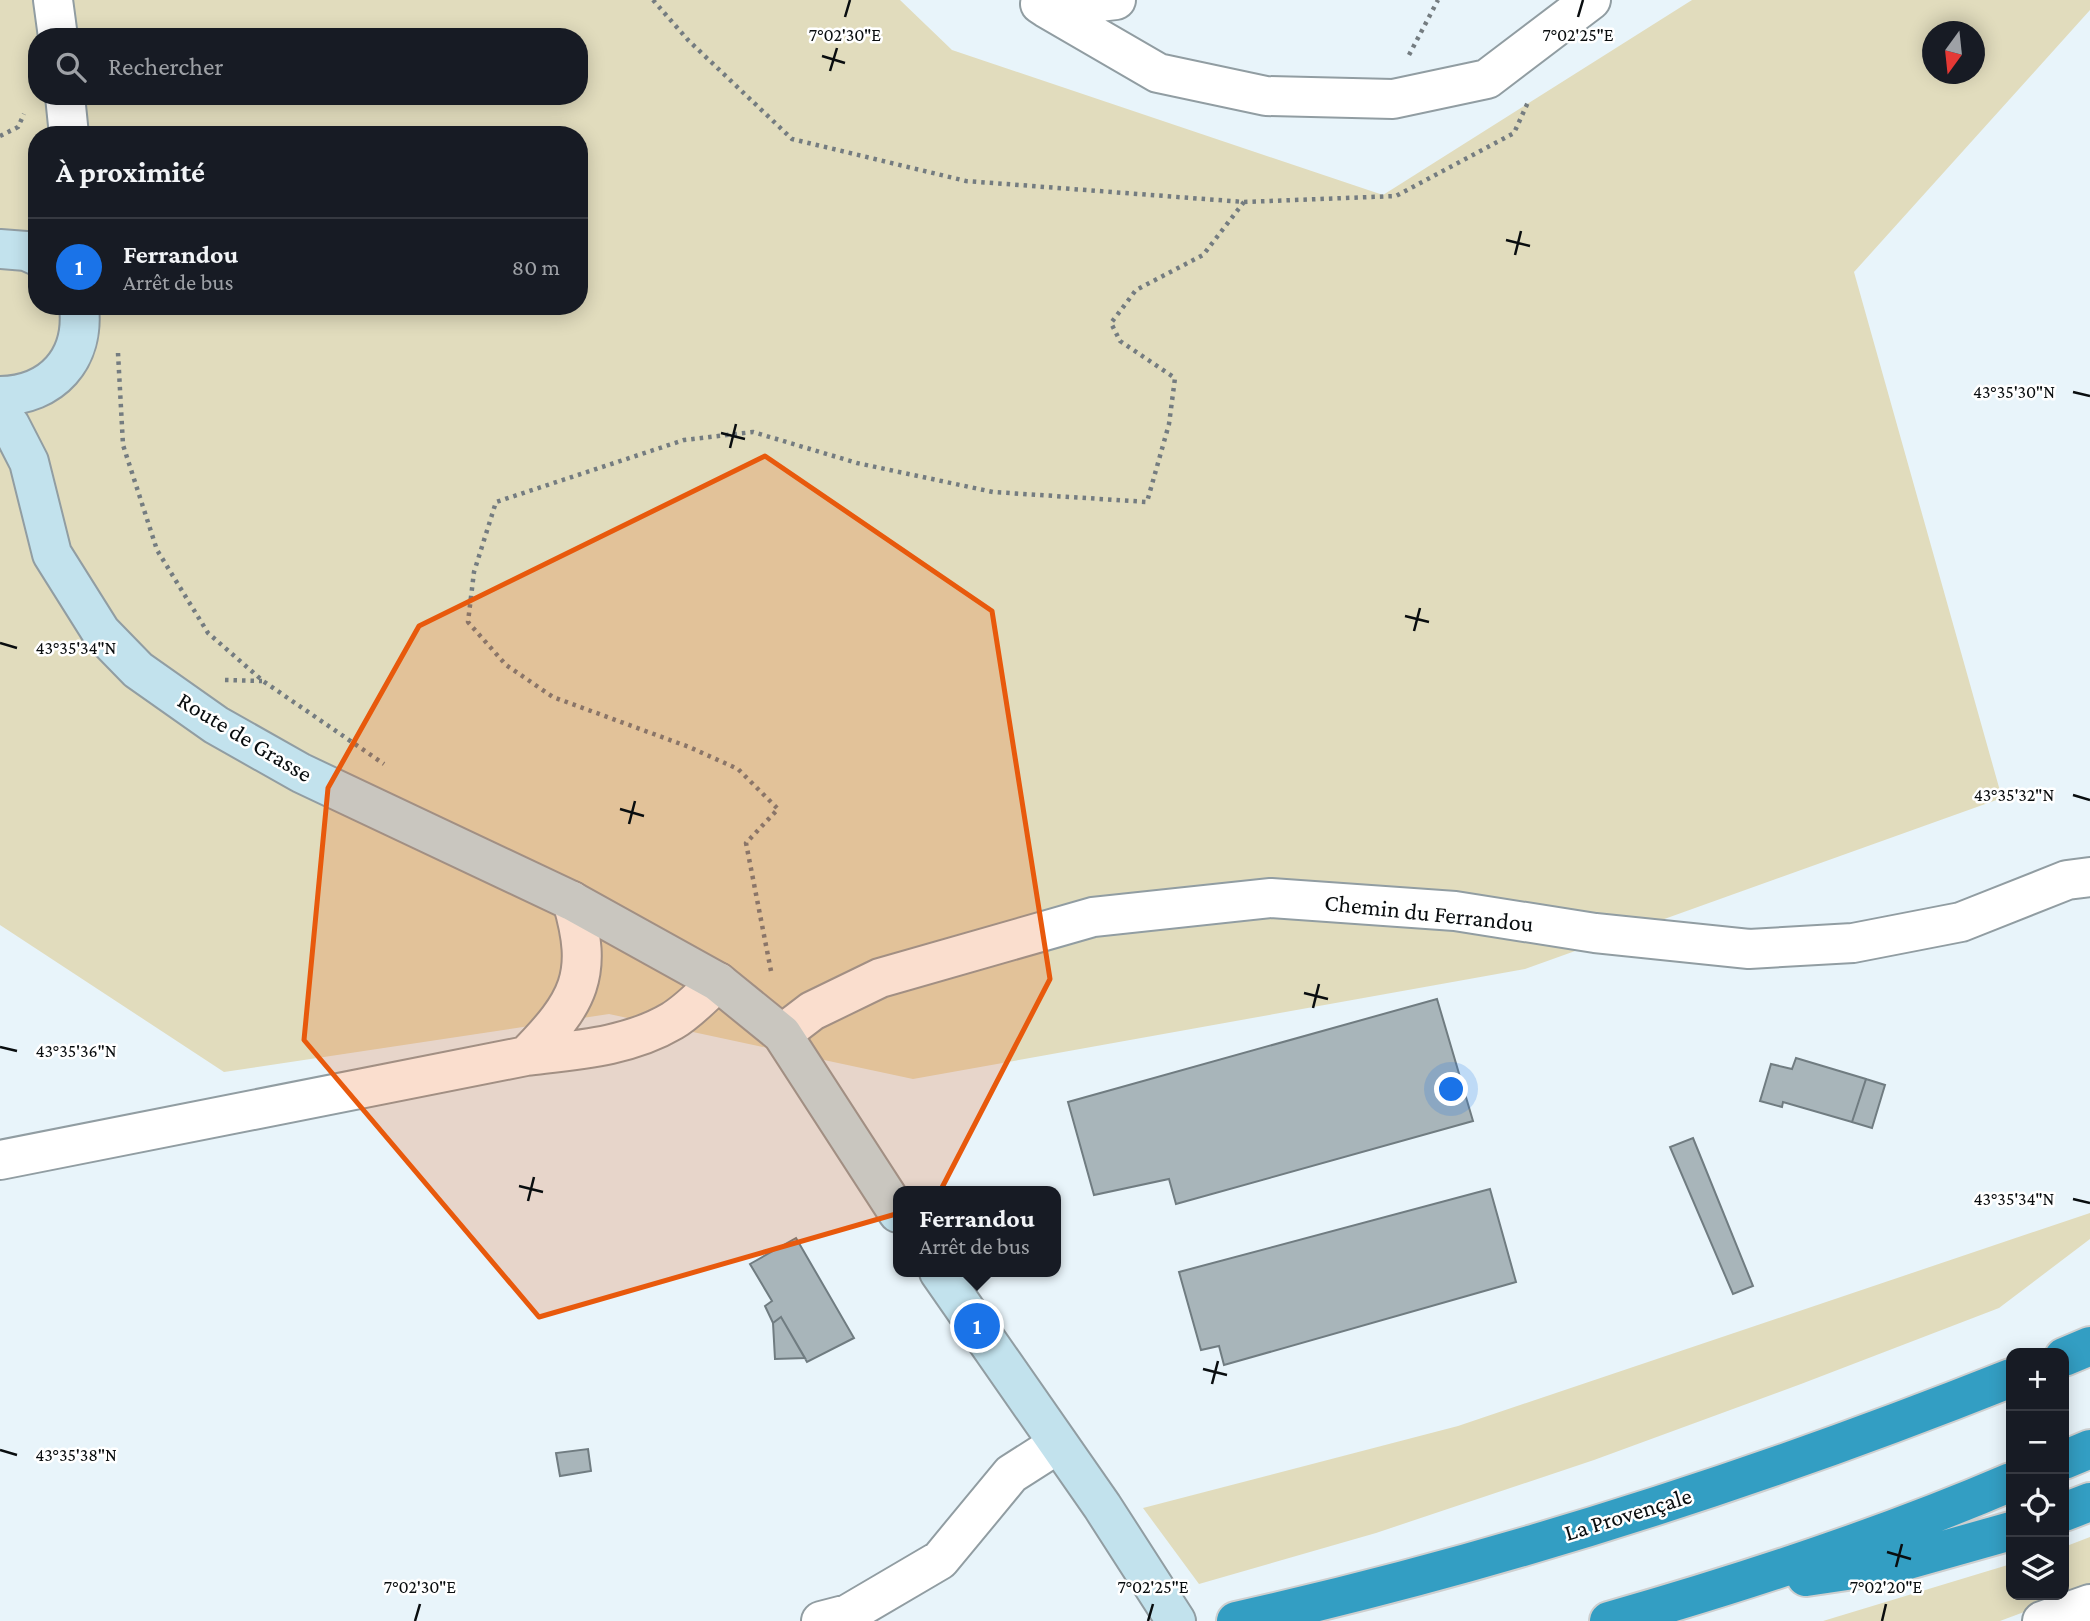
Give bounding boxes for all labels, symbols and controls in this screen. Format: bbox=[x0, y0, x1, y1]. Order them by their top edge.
north arrow bbox=[1922, 21, 1985, 84]
text: 7°02'30"E bbox=[809, 25, 881, 45]
text: 7°02'25"E bbox=[1542, 25, 1614, 45]
search box bbox=[28, 28, 588, 105]
icon: search bbox=[52, 48, 90, 86]
text: Rechercher bbox=[108, 52, 224, 81]
text: À proximité bbox=[56, 155, 205, 188]
text: Ferrandou bbox=[123, 240, 238, 269]
text: 1 bbox=[75, 254, 83, 280]
text: 80 m bbox=[512, 254, 560, 280]
text: Arrêt de bus bbox=[123, 269, 234, 295]
text: 43°35'30"N bbox=[1973, 382, 2055, 402]
text: 43°35'34"N bbox=[36, 638, 117, 658]
street label: Route de Grasse bbox=[173, 686, 317, 787]
text: 43°35'32"N bbox=[1974, 785, 2054, 805]
street label: Chemin du Ferrandou bbox=[1323, 888, 1535, 937]
text: 43°35'36"N bbox=[35, 1041, 117, 1061]
your location bbox=[1434, 1072, 1468, 1106]
popup bbox=[893, 1186, 1061, 1277]
text: 43°35'34"N bbox=[1974, 1189, 2055, 1209]
text: Ferrandou bbox=[919, 1204, 1035, 1233]
text: Arrêt de bus bbox=[919, 1233, 1030, 1259]
pin: 1 bbox=[954, 1300, 1000, 1352]
map controls bbox=[2006, 1348, 2069, 1600]
button: + bbox=[2006, 1348, 2069, 1411]
button: − bbox=[2006, 1411, 2069, 1474]
text: 43°35'38"N bbox=[35, 1445, 117, 1465]
button: locate bbox=[2006, 1474, 2069, 1537]
street label: La Provençale bbox=[1561, 1481, 1695, 1546]
button: layers bbox=[2006, 1537, 2069, 1600]
text: 7°02'30"E bbox=[384, 1577, 456, 1597]
text: 7°02'25"E bbox=[1117, 1577, 1189, 1597]
text: 7°02'20"E bbox=[1850, 1577, 1923, 1597]

